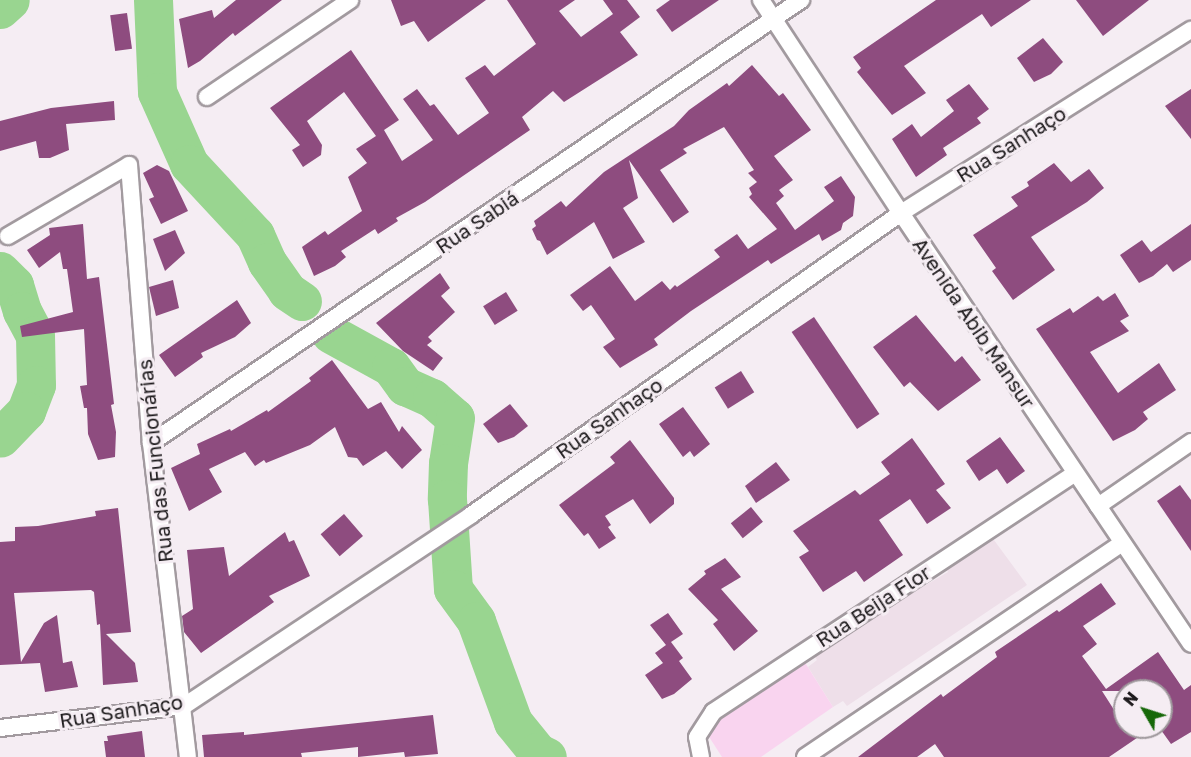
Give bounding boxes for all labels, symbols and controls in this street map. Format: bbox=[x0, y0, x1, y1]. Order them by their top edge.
street label: Rua Sanhaço bbox=[952, 101, 1070, 187]
street label: Rua Sabiá bbox=[431, 186, 523, 258]
street label: Avenida Abib Mansur bbox=[908, 233, 1040, 413]
street label: Rua das Funcionárias bbox=[132, 358, 178, 564]
street label: Rua Sanhaço bbox=[551, 372, 667, 464]
street label: Rua Beija Flor bbox=[811, 560, 935, 652]
north arrow bbox=[1113, 679, 1173, 739]
text: N bbox=[1119, 688, 1142, 710]
street label: Rua Sanhaço bbox=[58, 689, 184, 733]

